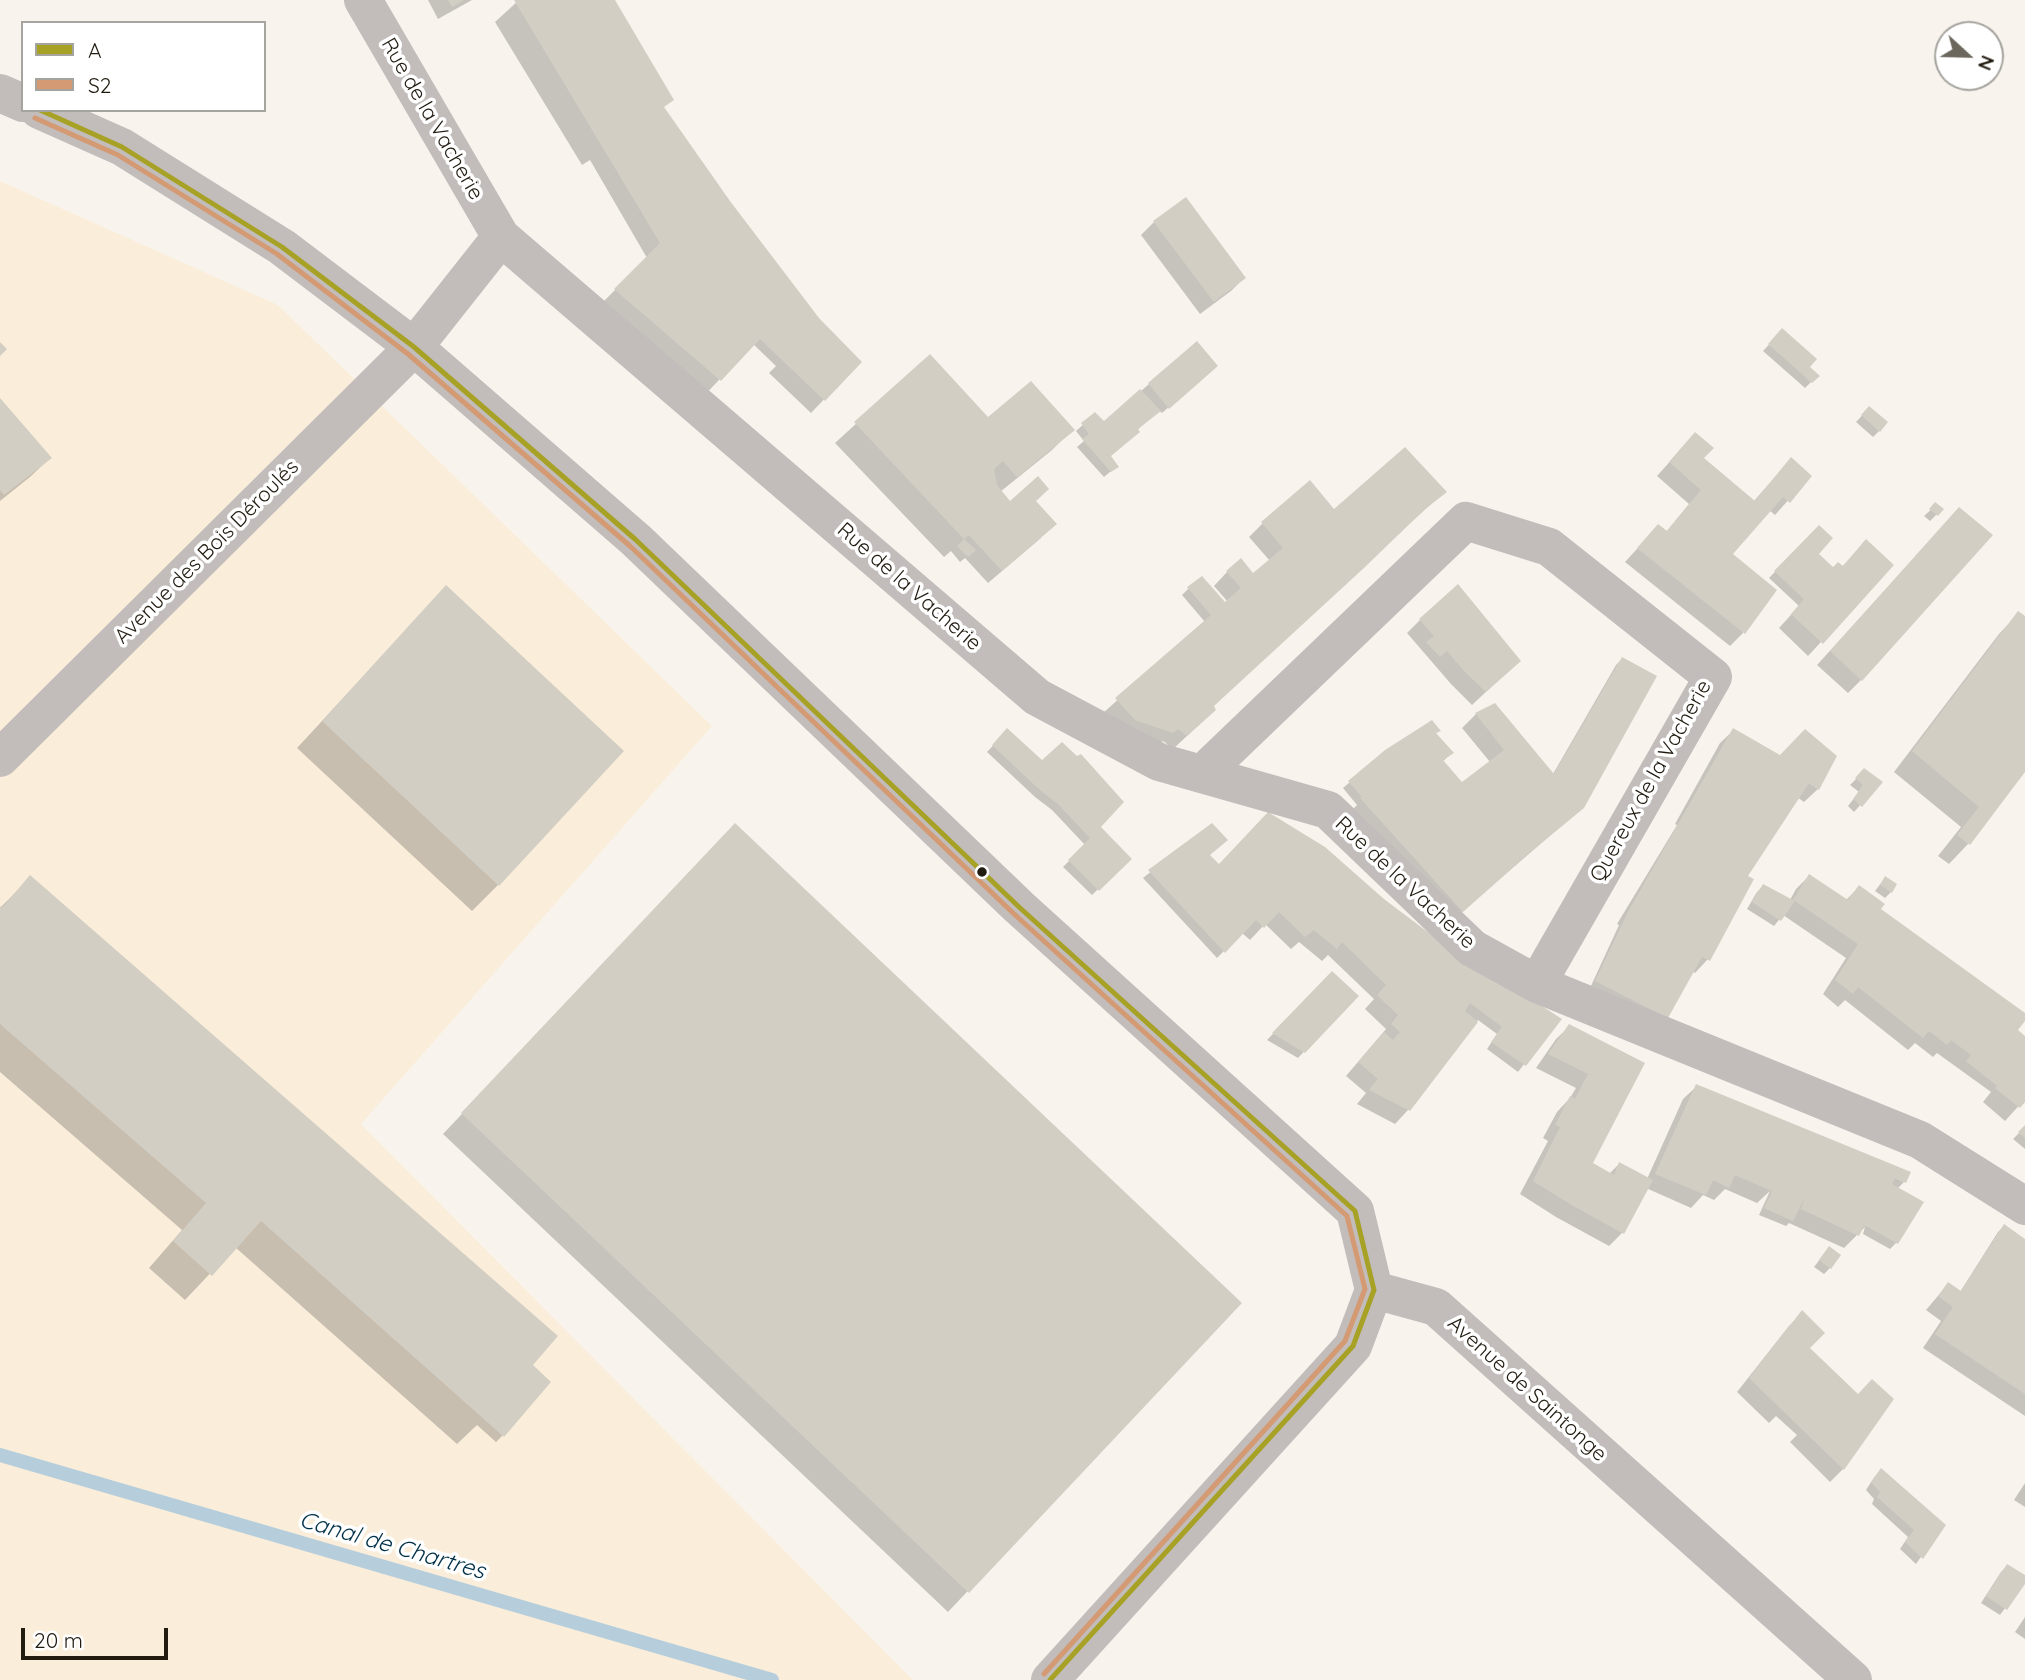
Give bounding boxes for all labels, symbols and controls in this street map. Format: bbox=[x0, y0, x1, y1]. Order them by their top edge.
legend bbox=[21, 21, 266, 112]
north arrow bbox=[1934, 21, 2004, 91]
street label: Rue de la Vacherie bbox=[375, 34, 489, 204]
text: A bbox=[88, 37, 102, 63]
text: N bbox=[1973, 52, 2000, 74]
text: S2 bbox=[88, 72, 111, 98]
street label: Avenue des Bois Déroulés bbox=[110, 455, 304, 649]
street label: Rue de la Vacherie bbox=[832, 518, 986, 656]
street label: Quereux de la Vacherie bbox=[1585, 676, 1717, 886]
street label: Rue de la Vacherie bbox=[1330, 812, 1480, 954]
unlabelled marker bbox=[975, 865, 989, 879]
street label: Avenue de Saintonge bbox=[1442, 1311, 1612, 1467]
water label: Canal de Chartres bbox=[296, 1506, 488, 1586]
scale bar bbox=[24, 1614, 172, 1658]
text: 20 m bbox=[34, 1627, 83, 1653]

